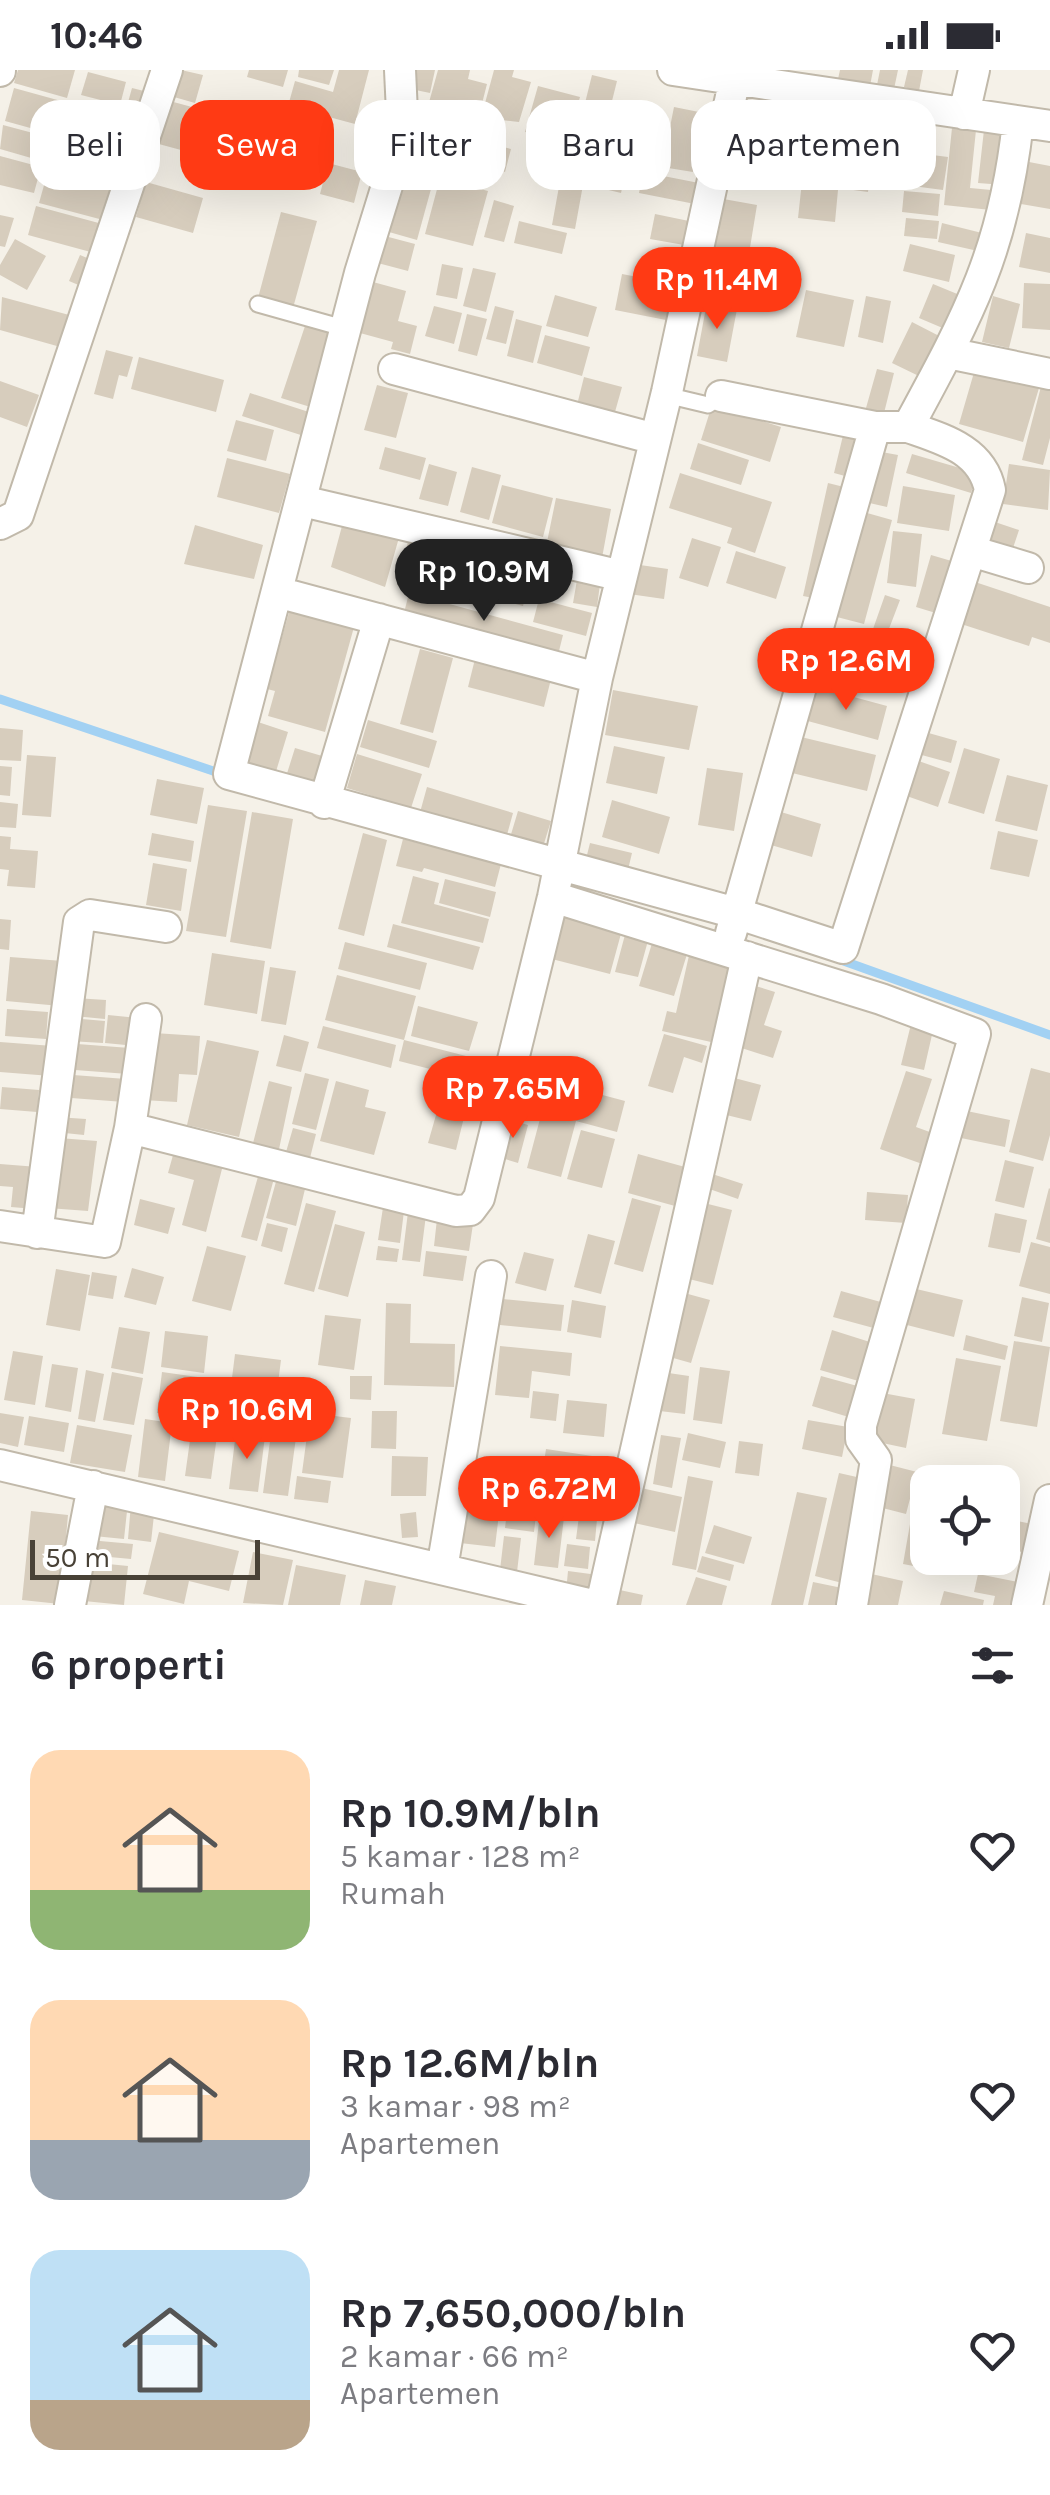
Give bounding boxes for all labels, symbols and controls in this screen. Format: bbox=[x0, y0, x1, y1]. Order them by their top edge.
text: 10:46 bbox=[50, 13, 144, 58]
chip: Beli bbox=[30, 100, 160, 190]
chip: Sewa bbox=[180, 100, 334, 190]
chip: Filter bbox=[354, 100, 506, 190]
chip: Baru bbox=[526, 100, 671, 190]
chip: Apartemen bbox=[691, 100, 936, 190]
pin: Rp 11.4M bbox=[614, 247, 820, 332]
text: Rp 11.4M bbox=[655, 261, 779, 298]
pin: Rp 10.9M bbox=[381, 539, 587, 624]
text: Rp 10.9M bbox=[417, 553, 551, 590]
pin: Rp 12.6M bbox=[743, 628, 949, 713]
text: Rp 12.6M bbox=[779, 642, 913, 679]
pin: Rp 7.65M bbox=[410, 1056, 616, 1141]
text: Rp 7.65M bbox=[444, 1070, 582, 1107]
pin: Rp 10.6M bbox=[144, 1377, 350, 1462]
text: Rp 10.6M bbox=[180, 1391, 314, 1428]
pin: Rp 6.72M bbox=[446, 1456, 652, 1541]
map controls bbox=[910, 1465, 1020, 1575]
button: locate bbox=[910, 1465, 1020, 1575]
text: Rp 6.72M bbox=[480, 1470, 618, 1507]
scale bar bbox=[30, 1535, 260, 1580]
text: 50 m bbox=[45, 1541, 110, 1574]
icon: filters bbox=[965, 1638, 1020, 1693]
text: 6 properti bbox=[30, 1640, 227, 1690]
text: Rp 10.9M/bln bbox=[340, 1788, 601, 1838]
icon: home bbox=[110, 1790, 230, 1910]
icon: heart bbox=[965, 1823, 1020, 1878]
text: 5 kamar · 128 m² bbox=[340, 1838, 581, 1875]
text: Rumah bbox=[340, 1875, 446, 1912]
text: Rp 12.6M/bln bbox=[340, 2038, 599, 2088]
icon: home bbox=[110, 2040, 230, 2160]
icon: heart bbox=[965, 2073, 1020, 2128]
text: 3 kamar · 98 m² bbox=[340, 2088, 571, 2125]
text: Apartemen bbox=[340, 2125, 500, 2162]
text: Rp 7,650,000/bln bbox=[340, 2288, 686, 2338]
icon: home bbox=[110, 2290, 230, 2410]
icon: heart bbox=[965, 2323, 1020, 2378]
text: 2 kamar · 66 m² bbox=[340, 2338, 569, 2375]
text: Apartemen bbox=[340, 2375, 500, 2412]

